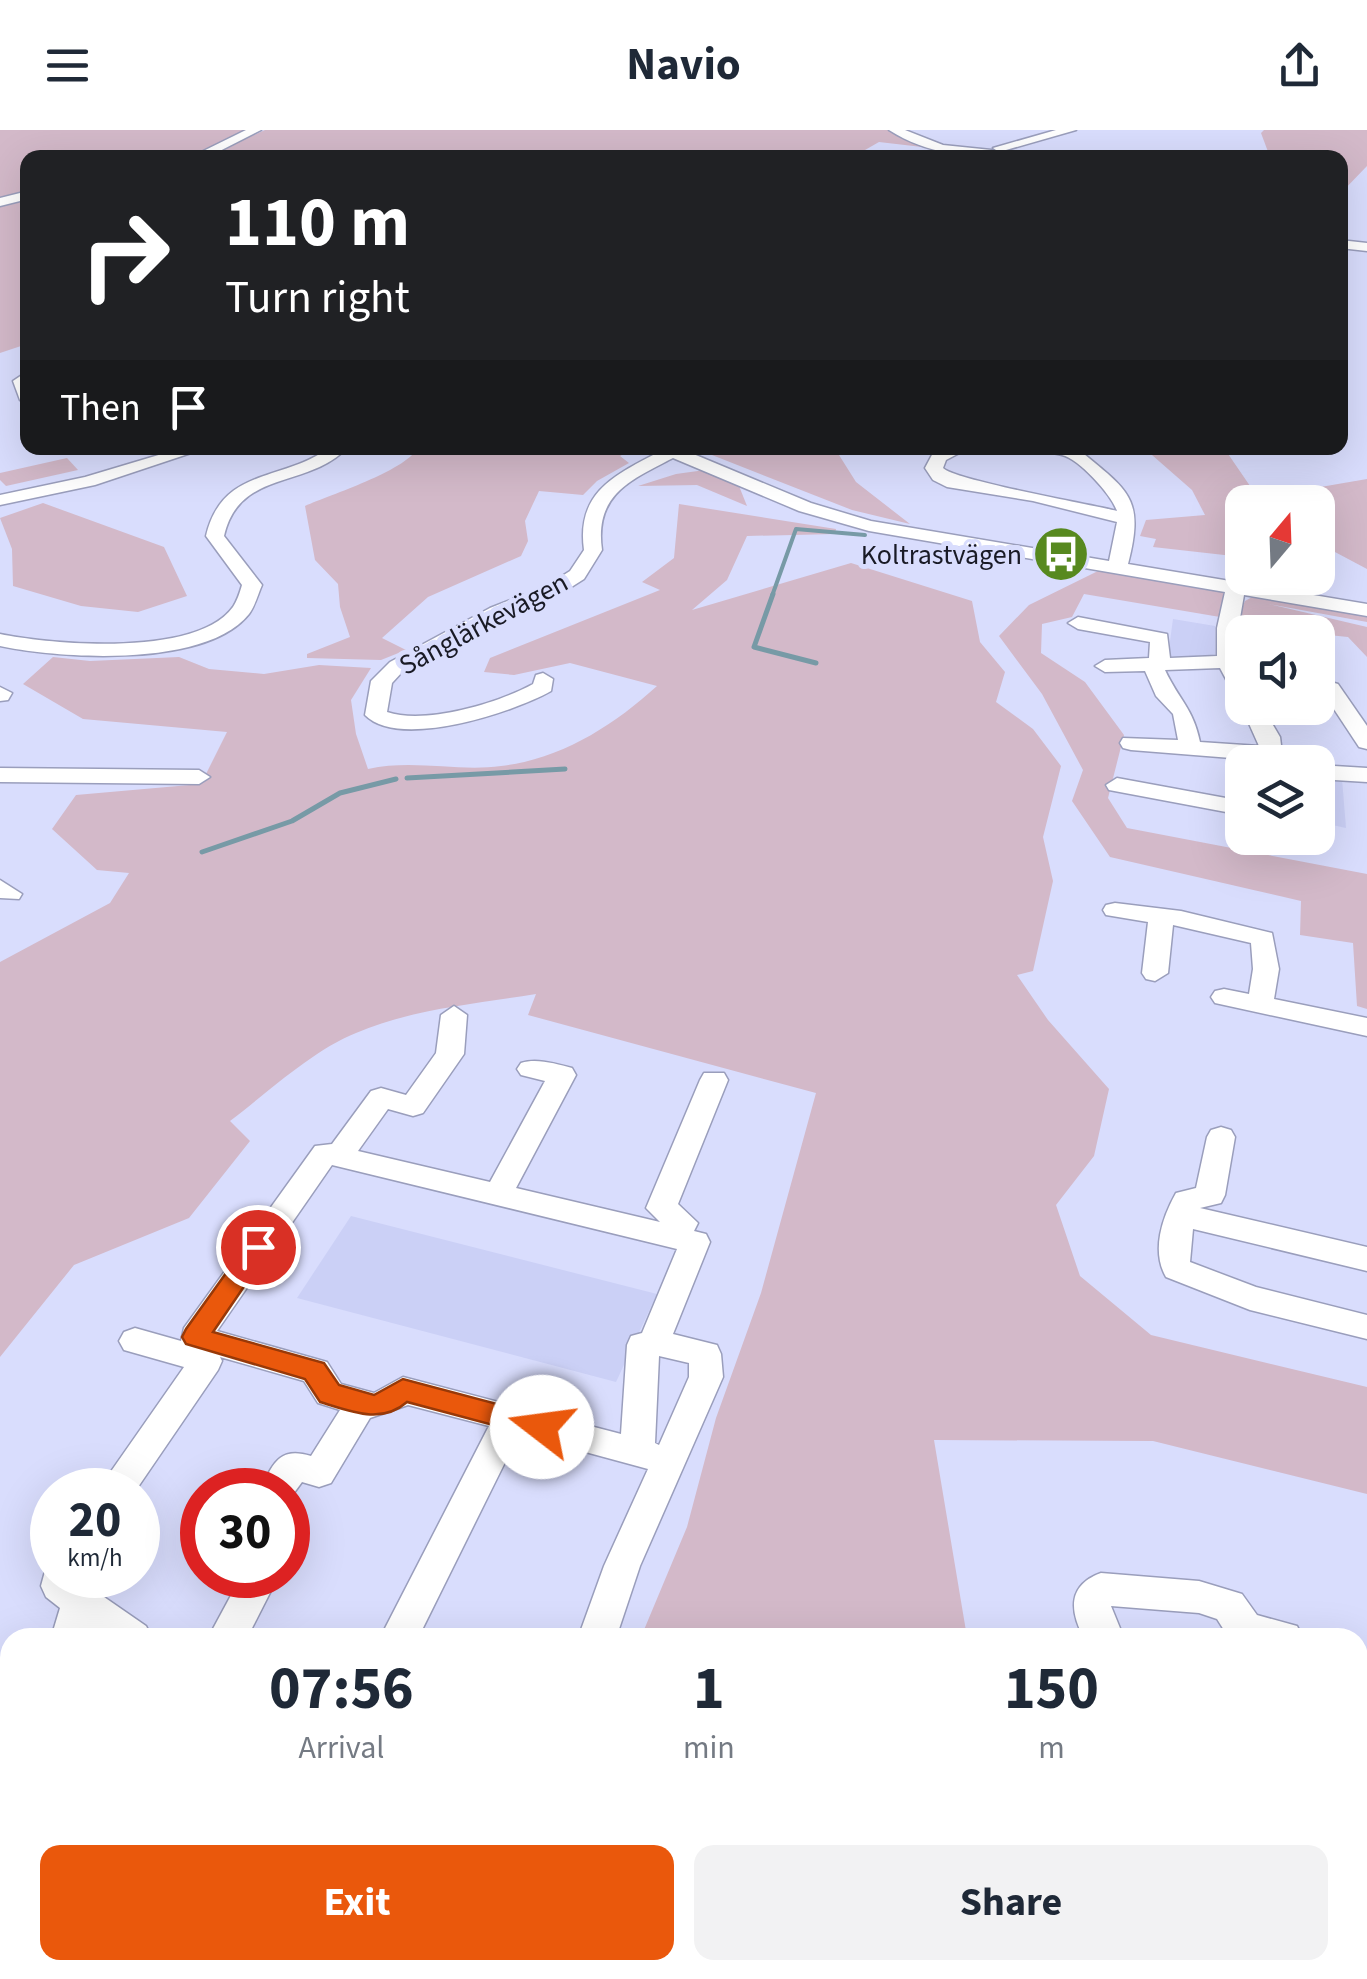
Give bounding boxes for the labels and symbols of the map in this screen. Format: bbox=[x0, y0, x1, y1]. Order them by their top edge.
north arrow bbox=[1225, 485, 1335, 595]
bus stop icon: Koltrastvägen bbox=[1031, 524, 1091, 584]
place label: Koltrastvägen bbox=[861, 535, 1022, 575]
street label: Sånglärkevägen bbox=[392, 562, 575, 685]
pin bbox=[216, 1205, 301, 1290]
position arrow bbox=[490, 1375, 594, 1479]
speed limit sign: 30 bbox=[180, 1468, 310, 1598]

